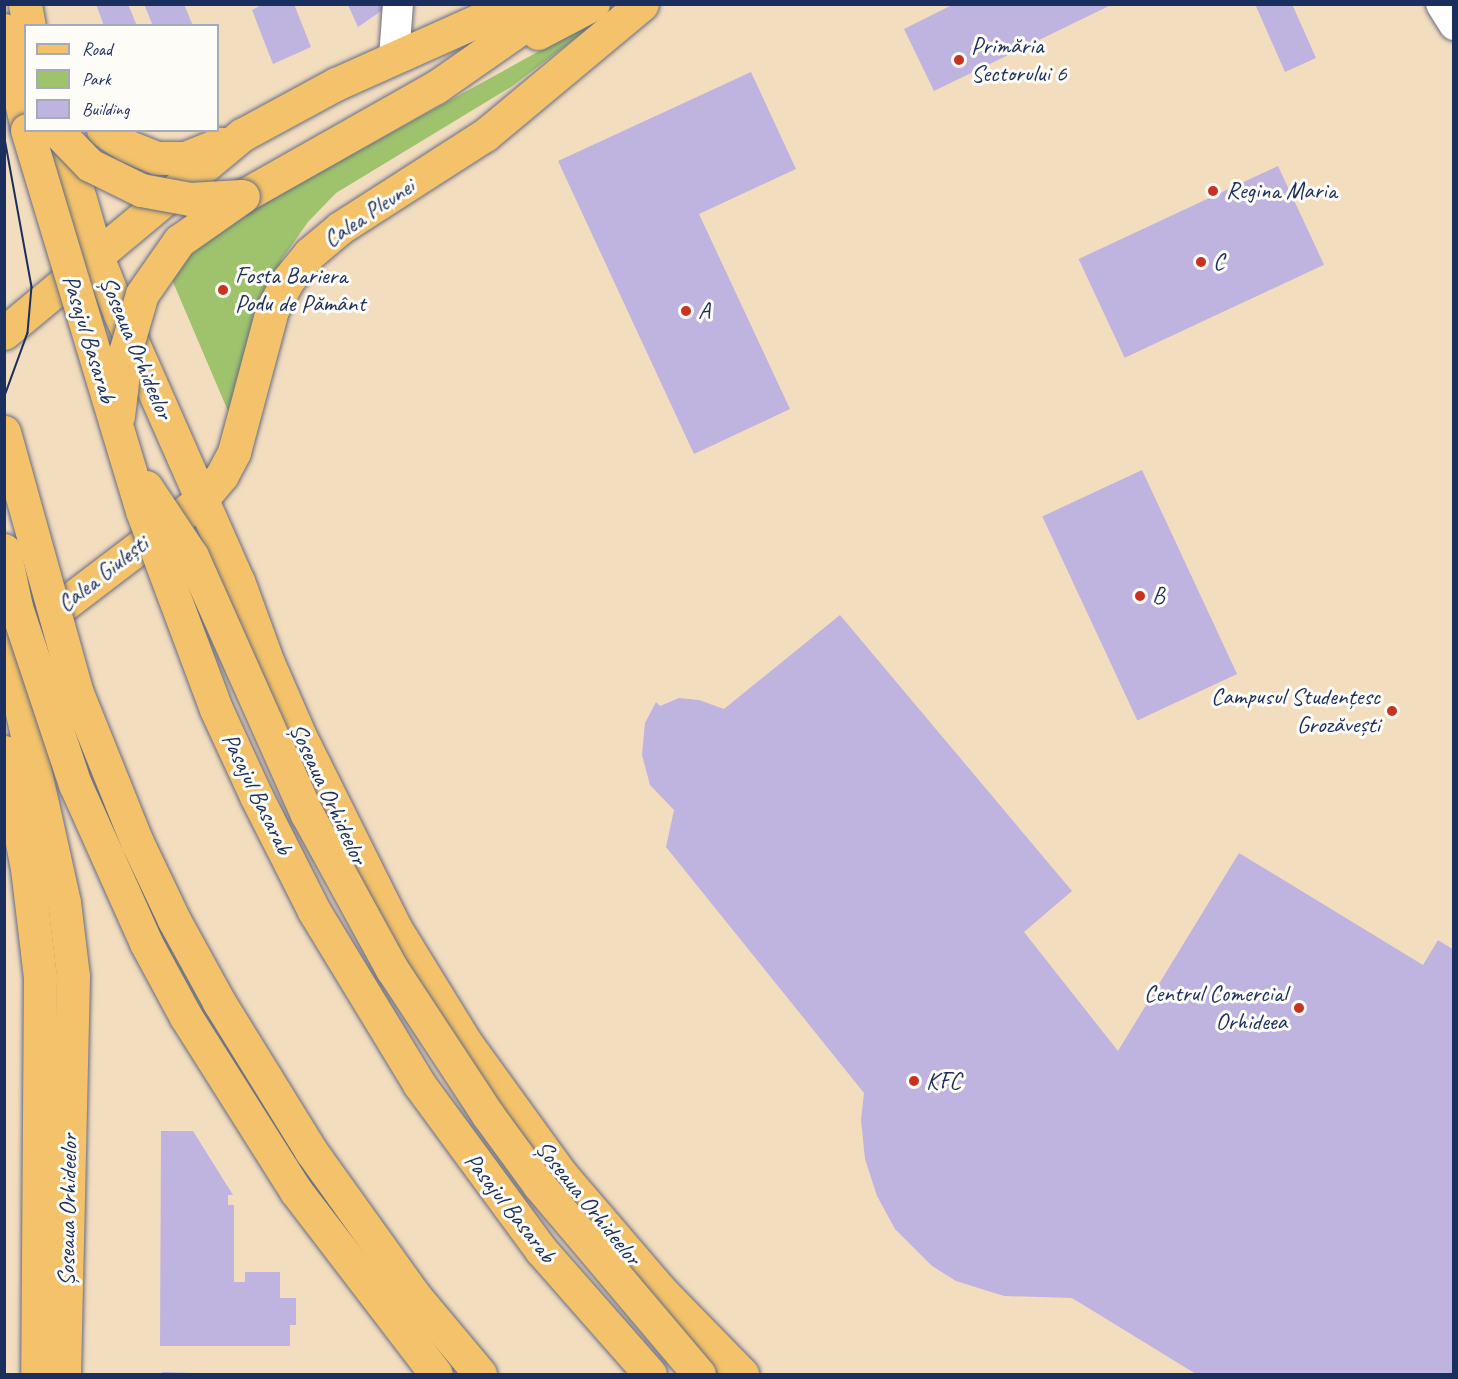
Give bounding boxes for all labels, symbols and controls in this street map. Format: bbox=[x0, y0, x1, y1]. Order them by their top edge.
legend bbox=[24, 24, 219, 132]
place label: Primăria Sectorului 6 bbox=[971, 32, 1066, 88]
text: Road bbox=[82, 38, 112, 60]
marker: Primăria Sectorului 6 bbox=[952, 53, 966, 67]
text: Park bbox=[82, 68, 111, 90]
text: Building bbox=[82, 98, 129, 120]
street label: Calea Plevnei bbox=[318, 172, 420, 254]
place label: Regina Maria bbox=[1226, 177, 1337, 205]
marker: Regina Maria bbox=[1204, 182, 1222, 200]
place label: C bbox=[1213, 248, 1224, 276]
marker: C bbox=[1194, 255, 1208, 269]
place label: Fosta Bariera Podu de Pământ bbox=[235, 262, 365, 318]
street label: Pasajul Basarab bbox=[56, 272, 122, 406]
street label: Șoseaua Orhideelor bbox=[93, 272, 179, 424]
marker: Fosta Bariera Podu de Pământ bbox=[216, 283, 230, 297]
place label: A bbox=[698, 297, 710, 325]
marker: A bbox=[679, 304, 693, 318]
street label: Calea Giulești bbox=[52, 530, 154, 618]
place label: B bbox=[1152, 582, 1164, 610]
marker: B bbox=[1133, 589, 1147, 603]
place label: Campusul Studențesc Grozăvești bbox=[1211, 683, 1380, 739]
marker: Campusul Studențesc Grozăvești bbox=[1385, 704, 1399, 718]
street label: Șoseaua Orhideelor bbox=[283, 719, 373, 869]
street label: Pasajul Basarab bbox=[215, 728, 299, 860]
place label: Centrul Comercial Orhideea bbox=[1144, 980, 1287, 1036]
marker: Centrul Comercial Orhideea bbox=[1292, 1001, 1306, 1015]
place label: KFC bbox=[926, 1067, 961, 1095]
marker: KFC bbox=[907, 1074, 921, 1088]
street label: Șoseaua Orhideelor bbox=[52, 1134, 84, 1286]
street label: Șoseaua Orhideelor bbox=[529, 1135, 647, 1271]
street label: Pasajul Basarab bbox=[458, 1147, 562, 1269]

